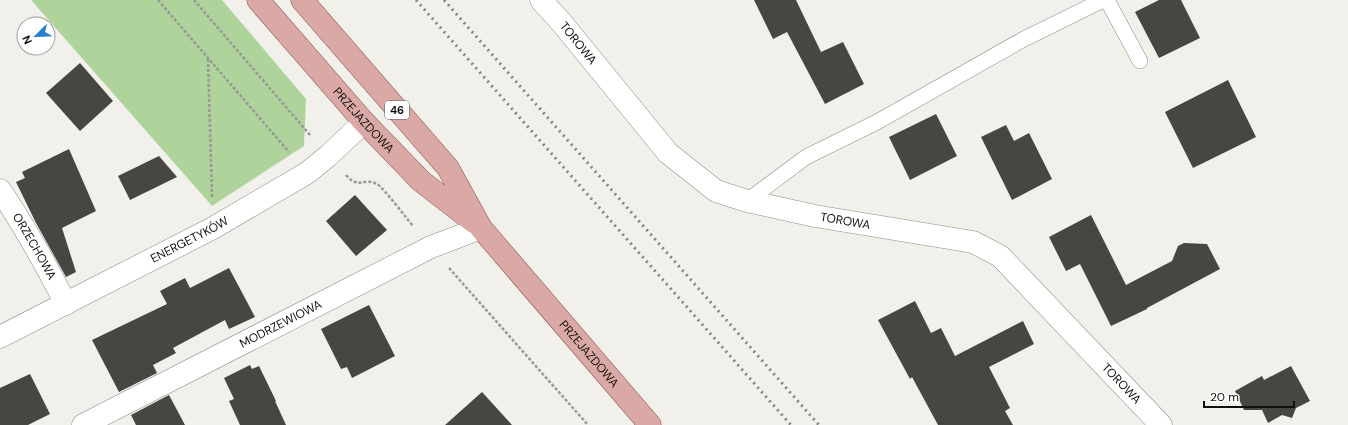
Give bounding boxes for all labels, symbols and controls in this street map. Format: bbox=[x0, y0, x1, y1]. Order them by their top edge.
north arrow bbox=[16, 16, 56, 56]
street label: TOROWA bbox=[556, 19, 600, 68]
text: N bbox=[19, 34, 35, 47]
street label: PRZEJAZDOWA bbox=[330, 84, 398, 156]
road number: 46 bbox=[385, 101, 409, 119]
street label: TOROWA bbox=[819, 209, 872, 233]
street label: ORZECHOWA bbox=[9, 210, 60, 282]
street label: ENERGETYKÓW bbox=[148, 213, 232, 267]
street label: MODRZEWIOWA bbox=[237, 296, 324, 352]
street label: PRZEJAZDOWA bbox=[556, 317, 622, 391]
street label: TOROWA bbox=[1098, 360, 1145, 407]
scale bar bbox=[1204, 383, 1294, 409]
text: 20 m bbox=[1210, 389, 1239, 405]

